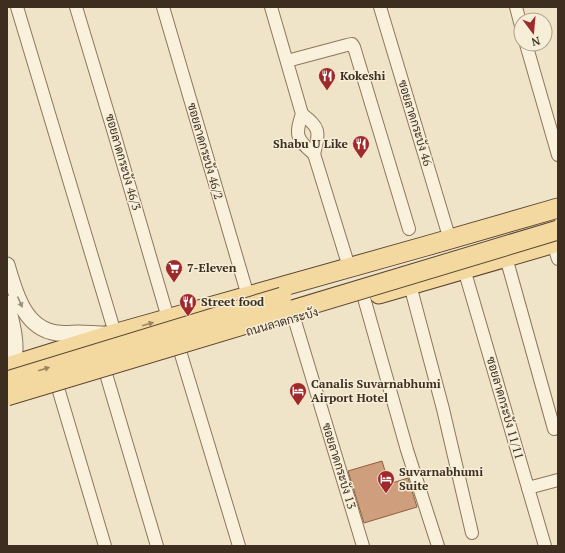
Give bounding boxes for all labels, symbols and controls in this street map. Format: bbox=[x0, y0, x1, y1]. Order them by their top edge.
north arrow bbox=[513, 12, 553, 52]
text: N bbox=[529, 34, 542, 50]
restaurant icon: Kokeshi bbox=[317, 66, 337, 91]
place label: Kokeshi bbox=[340, 68, 385, 83]
street label: ซอยลาดกระบัง 46 bbox=[395, 78, 436, 168]
street label: ซอยลาดกระบัง 46/2 bbox=[185, 101, 226, 201]
street label: ซอยลาดกระบัง 46/3 bbox=[103, 112, 144, 212]
restaurant icon: Shabu U Like bbox=[351, 134, 371, 159]
place label: Shabu U Like bbox=[273, 136, 349, 151]
supermarket icon: 7-Eleven bbox=[164, 258, 184, 283]
place label: 7-Eleven bbox=[187, 260, 237, 275]
restaurant icon: Street food bbox=[178, 292, 198, 317]
place label: Street food bbox=[201, 294, 265, 309]
one-way arrow bbox=[17, 296, 23, 307]
street label: ถนนลาดกระบัง bbox=[244, 304, 320, 339]
one-way arrow bbox=[142, 321, 154, 327]
street label: ซอยลาดกระบัง 11/11 bbox=[484, 355, 527, 461]
one-way arrow bbox=[39, 366, 51, 372]
place label: Canalis Suvarnabhumi Airport Hotel bbox=[311, 376, 441, 405]
hotel icon: Canalis Suvarnabhumi Airport Hotel bbox=[288, 381, 308, 406]
street label: ซอยลาดกระบัง 13 bbox=[319, 421, 360, 511]
place label: Suvarnabhumi Suite bbox=[399, 464, 483, 493]
hotel icon: Suvarnabhumi Suite bbox=[376, 469, 396, 494]

